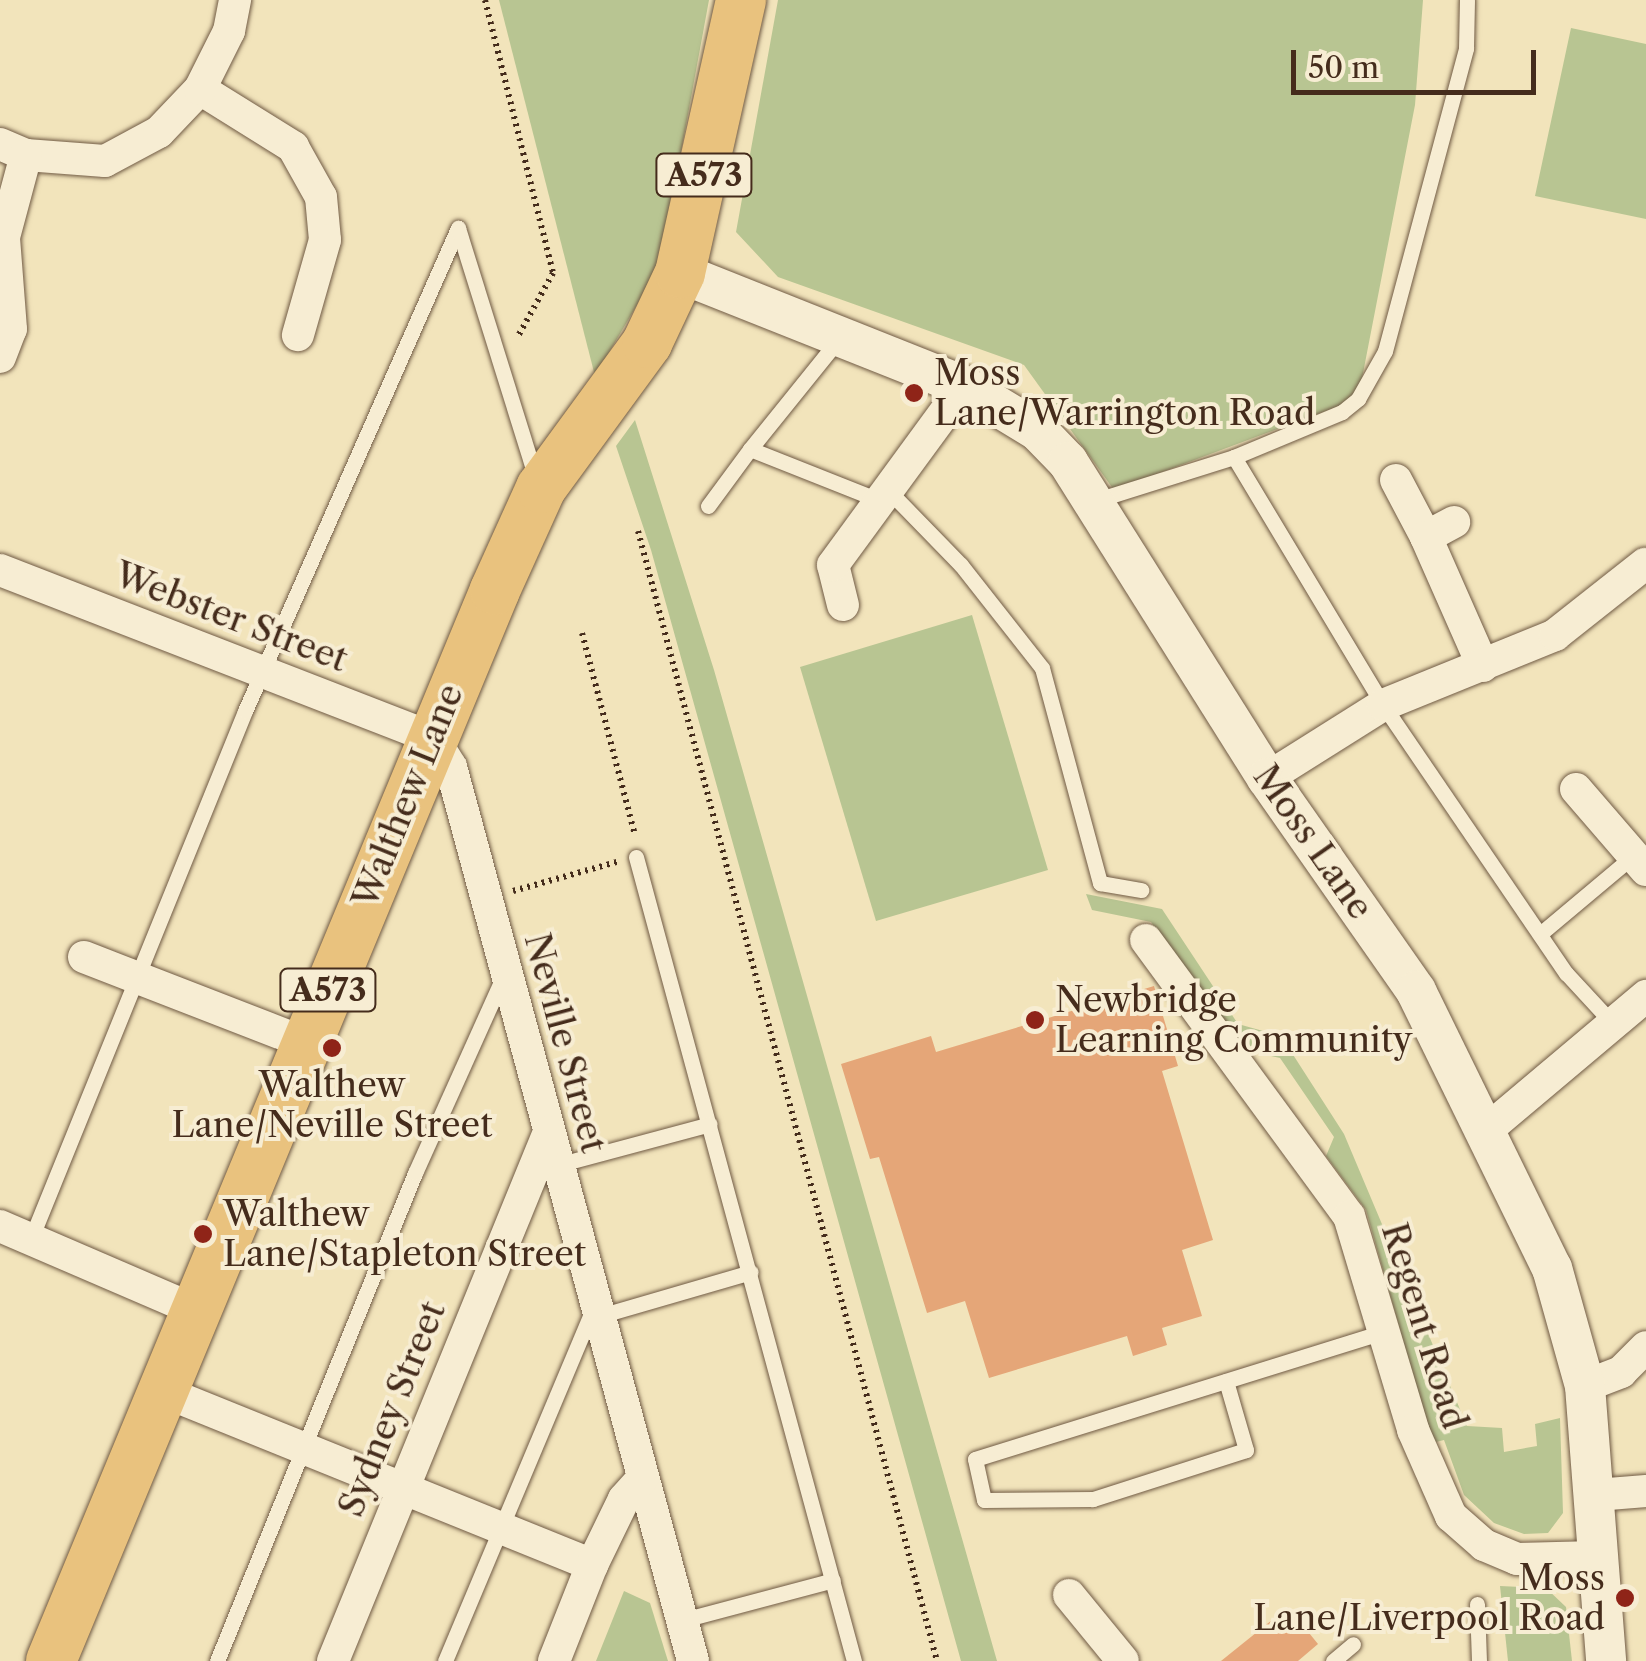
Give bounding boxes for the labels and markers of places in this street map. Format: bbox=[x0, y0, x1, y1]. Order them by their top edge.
place label: Moss Lane/Warrington Road bbox=[934, 352, 1315, 434]
marker: Moss Lane/Warrington Road bbox=[903, 382, 925, 404]
place label: Newbridge Learning Community bbox=[1055, 979, 1413, 1061]
marker: Newbridge Learning Community bbox=[1024, 1009, 1046, 1031]
marker: Walthew Lane/Neville Street bbox=[321, 1037, 343, 1059]
place label: Walthew Lane/Neville Street bbox=[171, 1064, 493, 1146]
place label: Walthew Lane/Stapleton Street bbox=[223, 1193, 586, 1275]
marker: Walthew Lane/Stapleton Street bbox=[192, 1223, 214, 1245]
place label: Moss Lane/Liverpool Road bbox=[1253, 1557, 1605, 1639]
marker: Moss Lane/Liverpool Road bbox=[1614, 1587, 1636, 1609]

